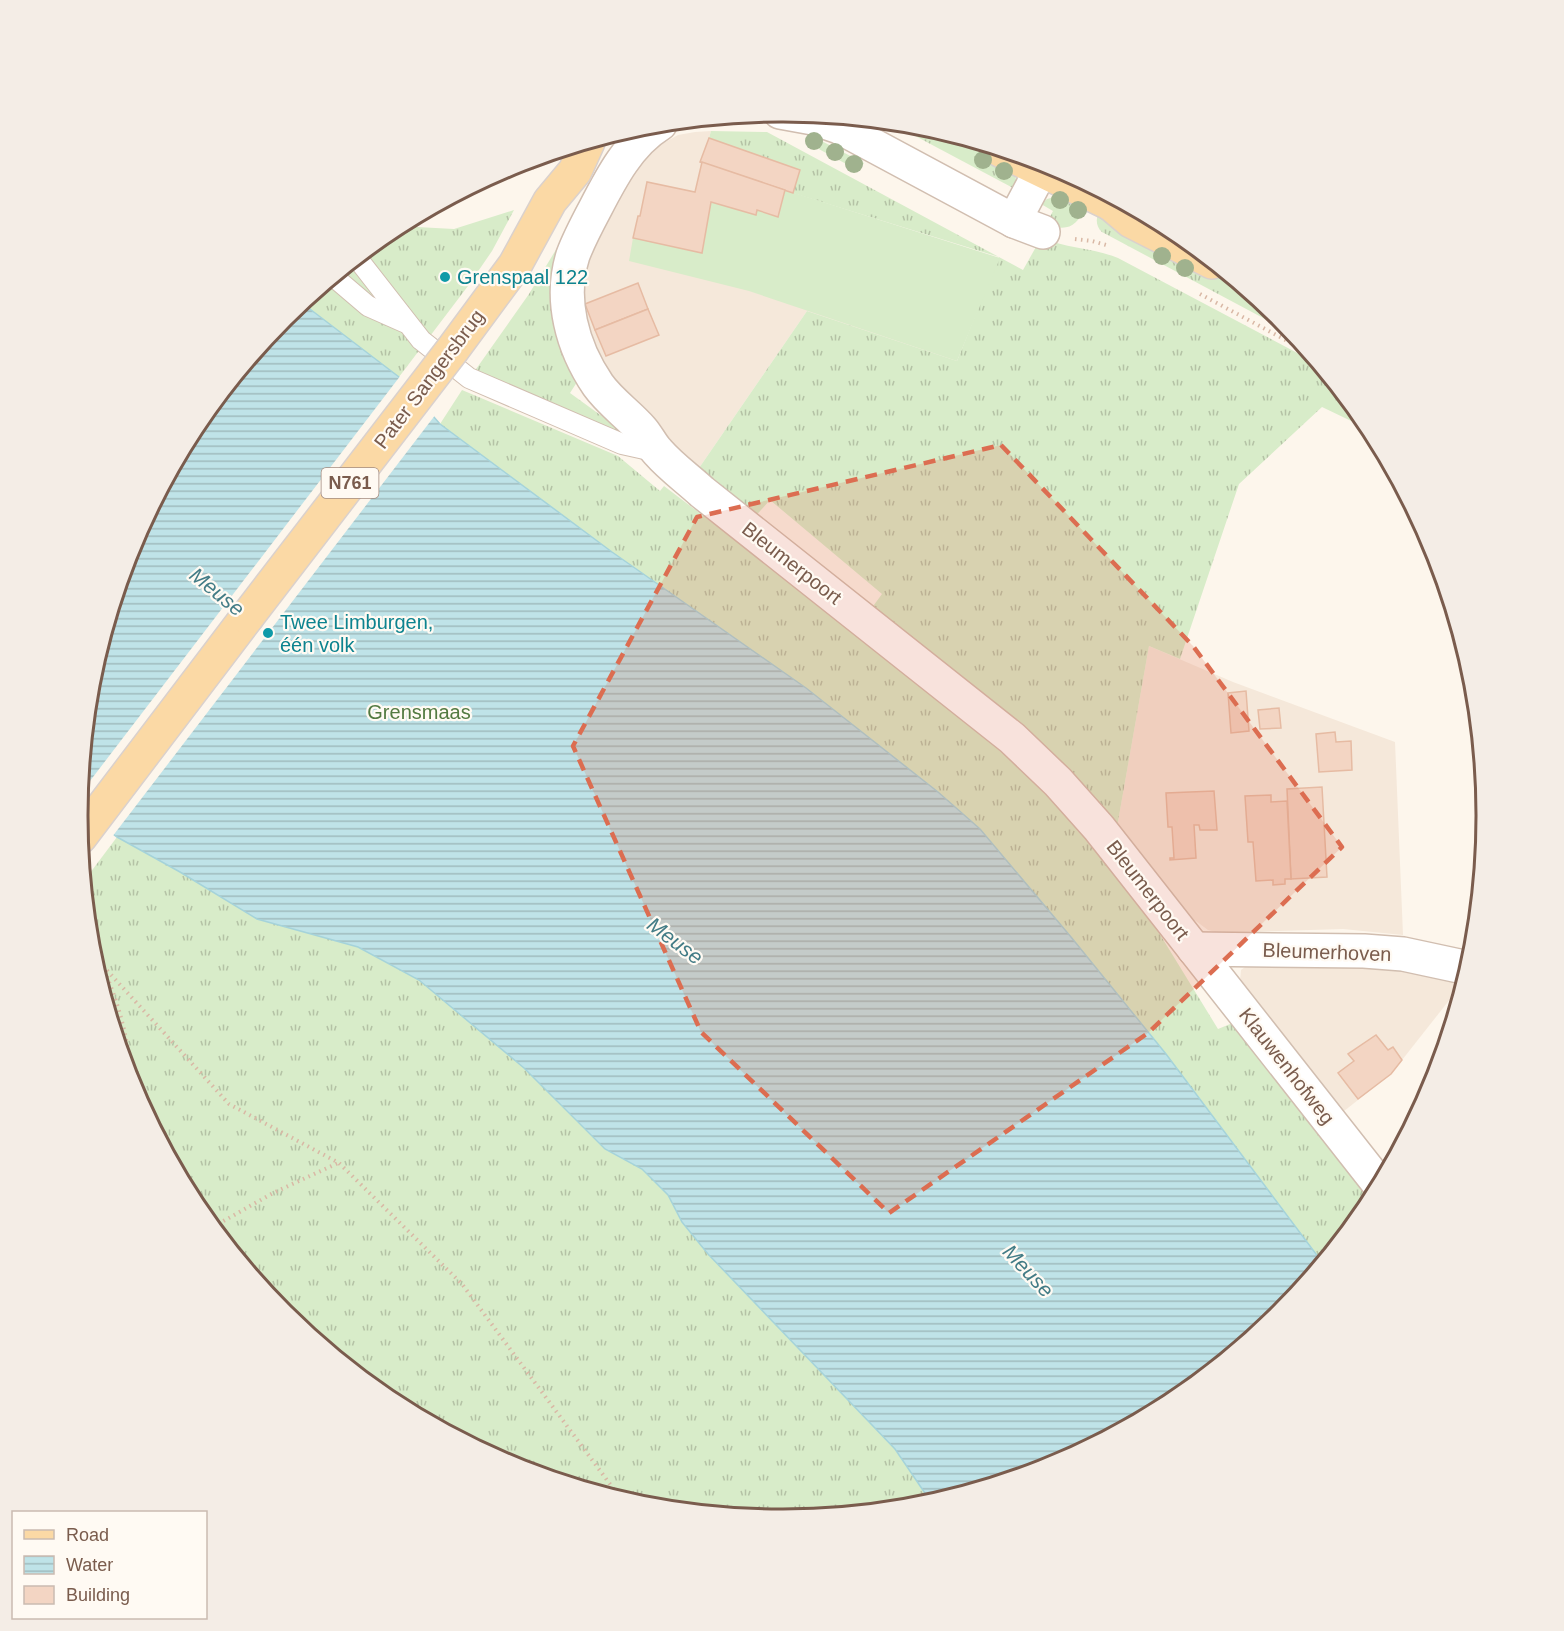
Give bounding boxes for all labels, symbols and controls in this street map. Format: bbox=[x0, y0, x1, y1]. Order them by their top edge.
place label: Grenspaal 122 bbox=[457, 266, 588, 288]
marker: Grenspaal 122 bbox=[438, 270, 452, 284]
street label: Pater Sangersbrug bbox=[370, 305, 488, 453]
road number: N761 bbox=[322, 468, 378, 498]
street label: Bleumerpoort bbox=[738, 517, 846, 609]
water label: Meuse bbox=[186, 563, 249, 620]
place label: Twee Limburgen, één volk bbox=[280, 611, 433, 656]
marker: Twee Limburgen, één volk bbox=[261, 626, 275, 640]
park label: Grensmaas bbox=[367, 701, 471, 723]
street label: Bleumerpoort bbox=[1102, 836, 1194, 944]
water label: Meuse bbox=[643, 912, 707, 969]
street label: Bleumerhoven bbox=[1262, 939, 1392, 965]
street label: Klauwenhofweg bbox=[1235, 1004, 1339, 1128]
water label: Meuse bbox=[998, 1240, 1058, 1302]
legend bbox=[12, 1511, 207, 1619]
text: Road bbox=[66, 1525, 109, 1545]
text: Water bbox=[66, 1555, 113, 1575]
text: Building bbox=[66, 1585, 130, 1605]

